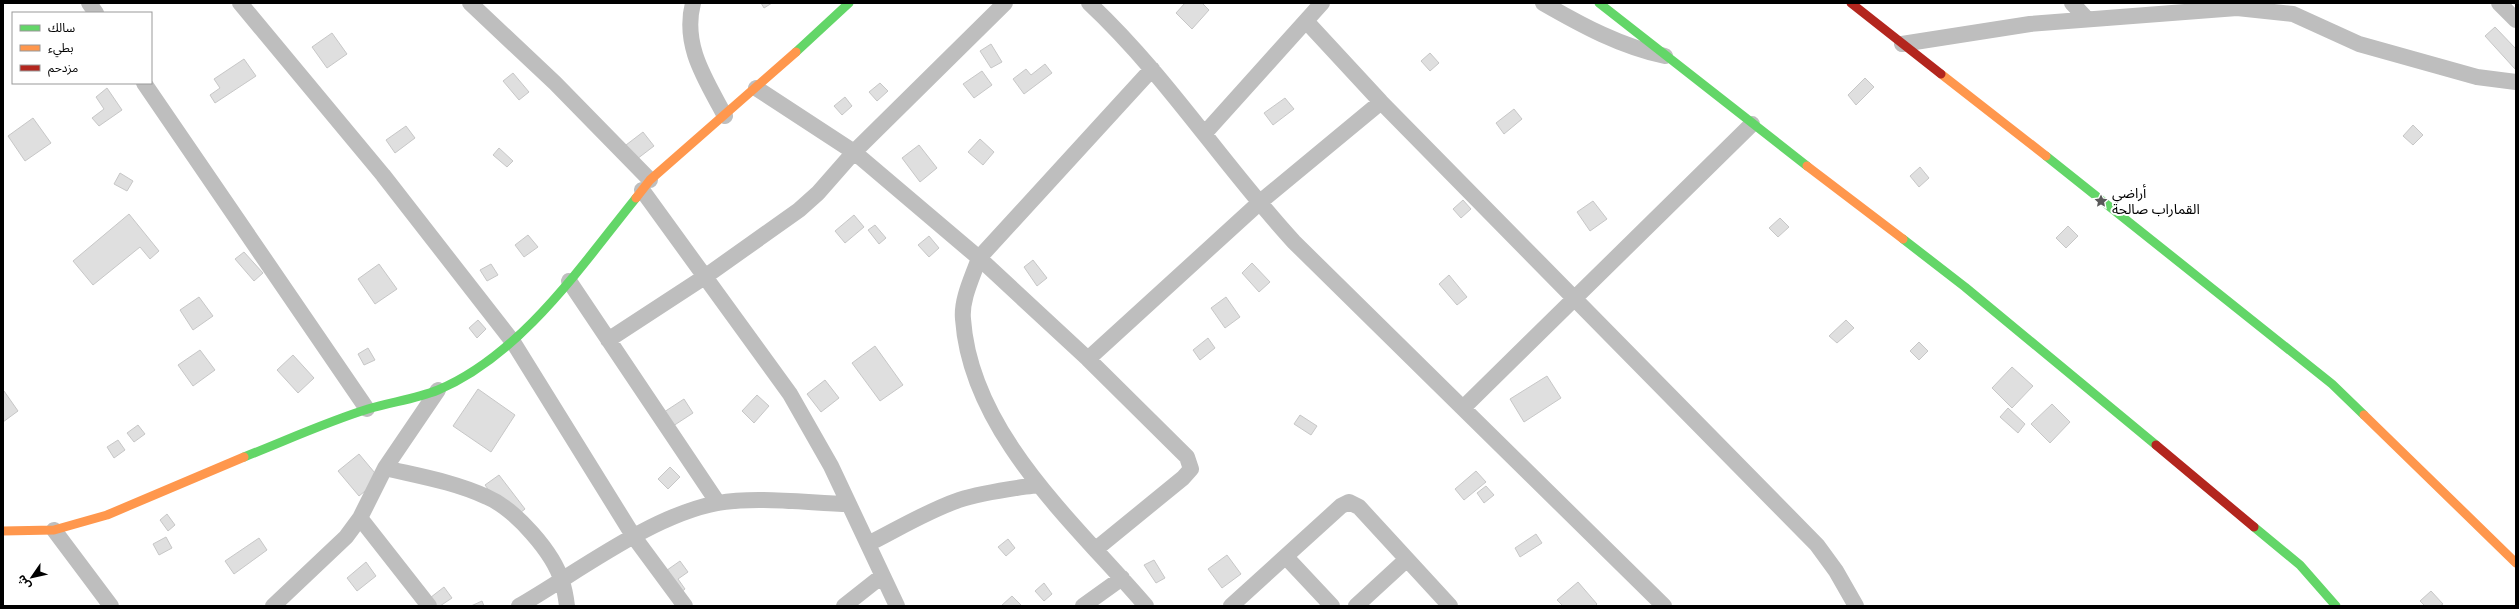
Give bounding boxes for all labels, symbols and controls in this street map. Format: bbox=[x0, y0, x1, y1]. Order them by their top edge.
legend bbox=[12, 12, 152, 84]
text: سالك bbox=[48, 20, 75, 36]
text: بطيء bbox=[48, 40, 74, 58]
text: مزدحم bbox=[48, 60, 78, 77]
place label: أراضي القماراب صالحة bbox=[2112, 184, 2200, 218]
place icon: أراضي القماراب صالحة bbox=[2093, 193, 2109, 209]
north arrow bbox=[12, 557, 52, 597]
text: ش bbox=[14, 572, 34, 593]

